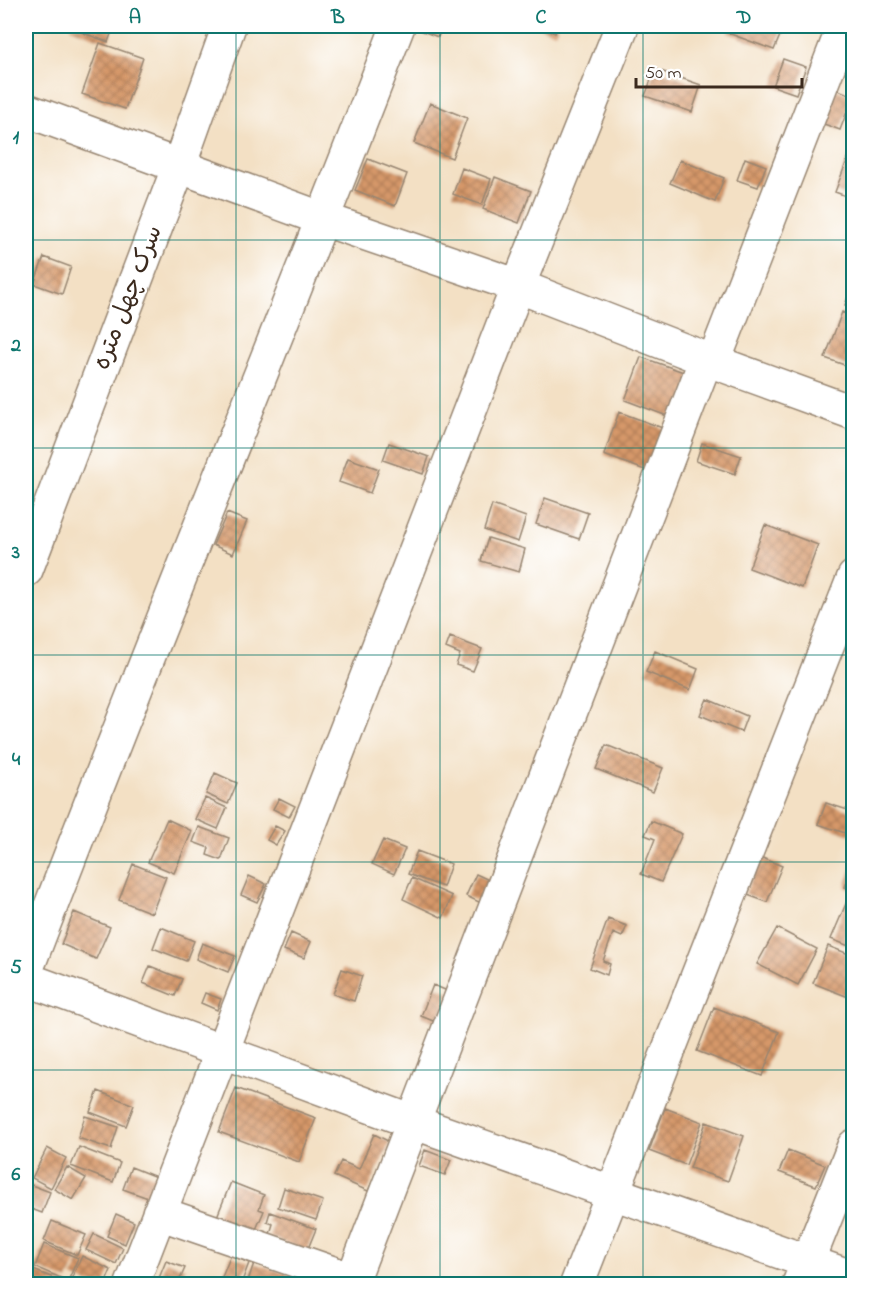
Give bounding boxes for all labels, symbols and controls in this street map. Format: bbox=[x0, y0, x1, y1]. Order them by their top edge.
text: A bbox=[129, 4, 141, 33]
text: B bbox=[330, 4, 345, 33]
text: C bbox=[536, 4, 547, 33]
text: D bbox=[736, 4, 751, 33]
scale bar bbox=[636, 51, 802, 89]
text: 50 m bbox=[645, 61, 682, 87]
text: 1 bbox=[13, 124, 20, 153]
street label: سرک چهل متره bbox=[85, 221, 173, 375]
text: 2 bbox=[10, 332, 21, 361]
text: 3 bbox=[11, 539, 20, 568]
text: 4 bbox=[12, 746, 21, 775]
text: 5 bbox=[10, 954, 22, 983]
text: 6 bbox=[12, 1161, 21, 1190]

